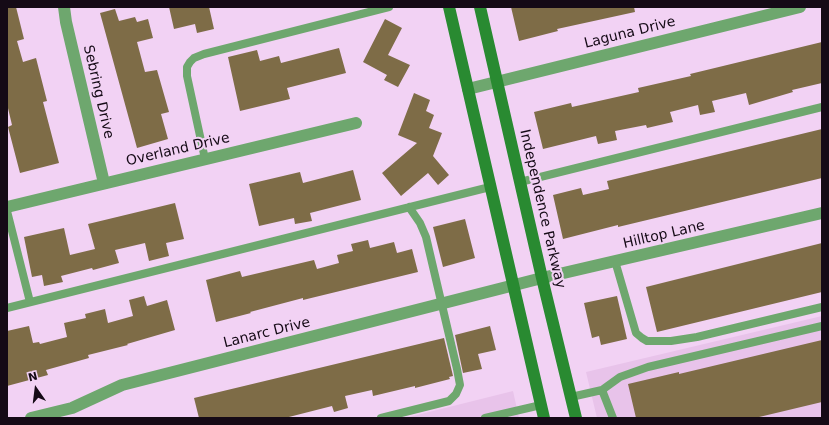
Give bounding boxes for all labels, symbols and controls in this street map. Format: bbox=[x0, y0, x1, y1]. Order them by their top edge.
street label: Laguna Drive bbox=[583, 14, 677, 52]
street label: Sebring Drive bbox=[79, 44, 117, 140]
street label: Independence Parkway bbox=[516, 128, 568, 290]
street label: Overland Drive bbox=[125, 130, 231, 170]
street label: Hilltop Lane bbox=[621, 217, 707, 253]
street label: Lanarc Drive bbox=[222, 314, 312, 352]
north arrow bbox=[16, 369, 56, 409]
text: N bbox=[27, 369, 39, 384]

